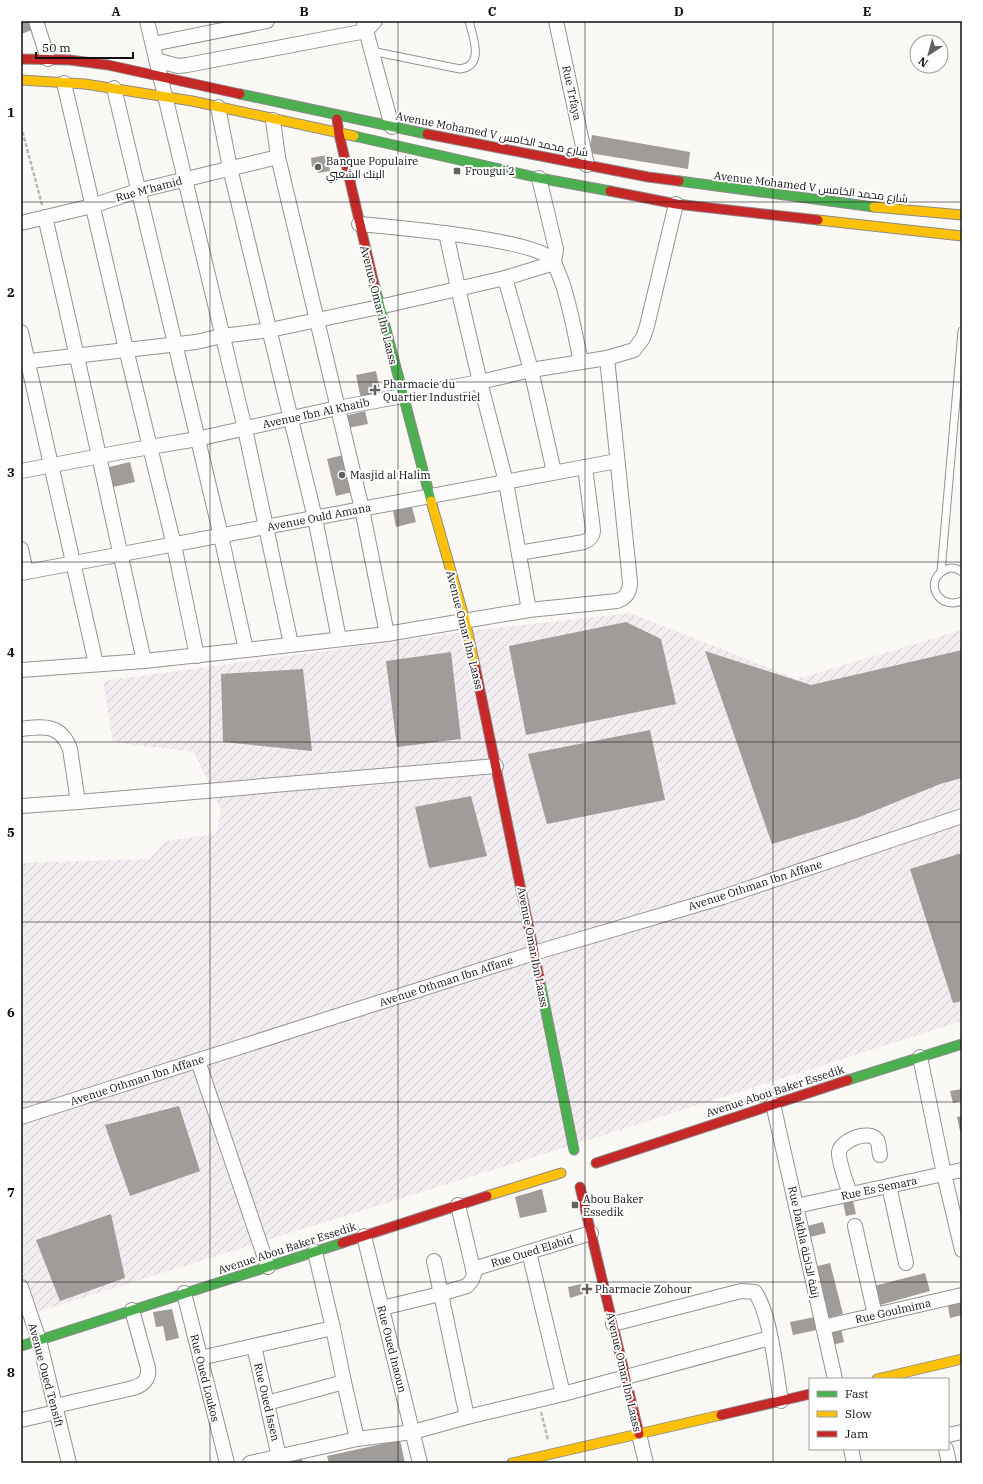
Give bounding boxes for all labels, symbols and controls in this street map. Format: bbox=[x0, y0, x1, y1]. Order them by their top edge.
text: A bbox=[111, 3, 121, 20]
text: B bbox=[299, 3, 309, 20]
text: C bbox=[488, 3, 497, 20]
text: D bbox=[674, 3, 684, 20]
text: E bbox=[863, 3, 871, 20]
scale bar bbox=[36, 34, 133, 60]
north arrow bbox=[909, 34, 949, 74]
text: 50 m bbox=[42, 40, 71, 55]
text: N bbox=[915, 54, 931, 70]
street label: Rue Trfaya bbox=[559, 64, 585, 122]
text: 1 bbox=[7, 104, 15, 121]
street label: Avenue Mohamed V شارع محمد الخامس bbox=[395, 108, 589, 161]
place label: Banque Populaire البنك الشعبي bbox=[326, 154, 418, 183]
marker: Banque Populaire البنك الشعبي bbox=[313, 162, 323, 172]
place label: Frougui 2 bbox=[465, 164, 515, 178]
marker: Frougui 2 bbox=[452, 166, 462, 176]
street label: Avenue Mohamed V شارع محمد الخامس bbox=[713, 168, 909, 207]
street label: Rue M'hamid bbox=[114, 173, 184, 205]
street label: Avenue Omar Ibn Laass bbox=[357, 244, 401, 366]
text: 2 bbox=[7, 284, 15, 301]
place label: Pharmacie du Quartier Industriel bbox=[383, 377, 480, 404]
marker: Pharmacie du Quartier Industriel bbox=[370, 385, 380, 395]
street label: Avenue Ibn Al Khatib bbox=[261, 395, 371, 431]
text: 3 bbox=[7, 464, 15, 481]
place label: Masjid al Halim bbox=[350, 468, 431, 482]
marker: Masjid al Halim bbox=[337, 470, 347, 480]
street label: Avenue Ould Amana bbox=[266, 500, 372, 534]
street label: Avenue Omar Ibn Laass bbox=[443, 569, 487, 691]
text: 4 bbox=[7, 644, 15, 661]
text: 5 bbox=[7, 824, 15, 841]
street label: Avenue Othman Ibn Affane bbox=[686, 857, 824, 913]
street label: Avenue Omar Ibn Laass bbox=[514, 886, 552, 1008]
street label: Avenue Othman Ibn Affane bbox=[377, 953, 515, 1009]
text: 6 bbox=[7, 1004, 15, 1021]
street label: Avenue Othman Ibn Affane bbox=[68, 1052, 206, 1108]
street label: Avenue Abou Baker Essedik bbox=[704, 1062, 846, 1120]
street label: Rue Es Semara bbox=[840, 1173, 918, 1203]
text: 7 bbox=[7, 1184, 15, 1201]
street label: Rue Dakhla زنقة الداخلة bbox=[785, 1185, 823, 1299]
place label: Abou Baker Essedik bbox=[583, 1192, 643, 1219]
marker: Abou Baker Essedik bbox=[570, 1200, 580, 1210]
street label: Avenue Abou Baker Essedik bbox=[216, 1219, 358, 1277]
street label: Rue Oued Elabid bbox=[489, 1232, 575, 1270]
place label: Pharmacie Zohour bbox=[595, 1282, 692, 1296]
marker: Pharmacie Zohour bbox=[582, 1284, 592, 1294]
street label: Rue Goulmima bbox=[854, 1295, 932, 1327]
street label: Rue Oued Inaoun bbox=[374, 1304, 410, 1394]
street label: Avenue Omar Ibn Laass bbox=[603, 1311, 645, 1433]
street label: Avenue Oued Tensift bbox=[25, 1321, 67, 1429]
street label: Rue Oued Loukos bbox=[187, 1333, 223, 1423]
street label: Rue Oued Issen bbox=[251, 1361, 283, 1443]
text: 8 bbox=[7, 1364, 15, 1381]
legend bbox=[809, 1378, 949, 1450]
text: Fast bbox=[845, 1386, 869, 1401]
text: Slow bbox=[845, 1406, 872, 1421]
text: Jam bbox=[845, 1426, 869, 1441]

